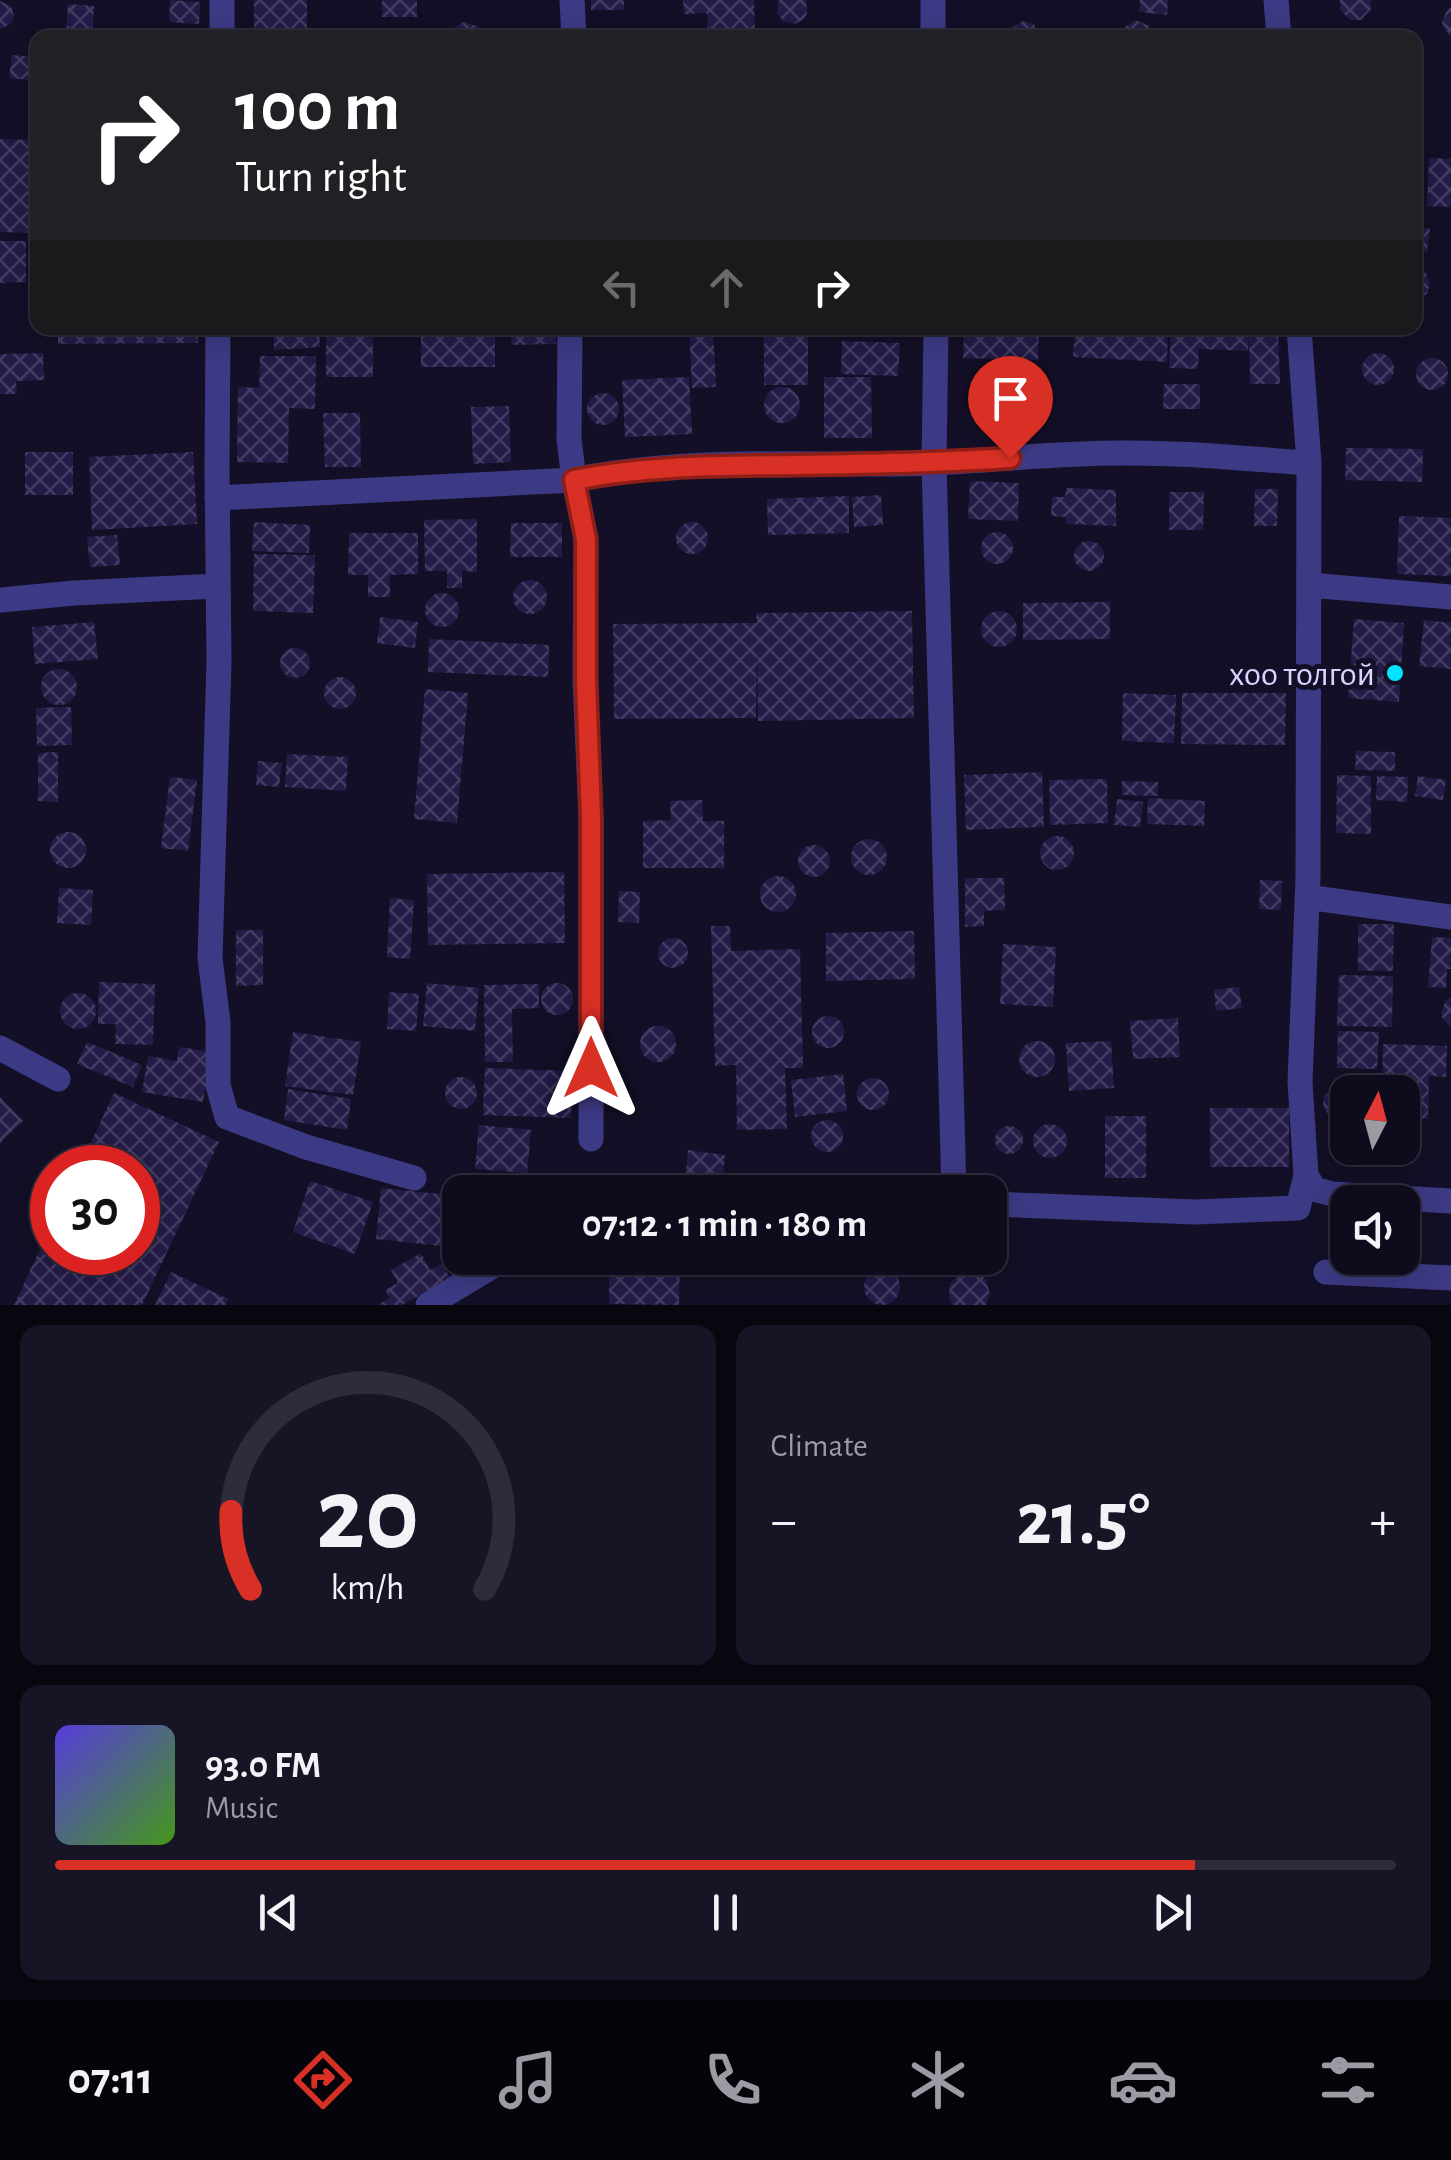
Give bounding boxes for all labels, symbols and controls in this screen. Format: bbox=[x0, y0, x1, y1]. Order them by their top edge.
icon: right bbox=[70, 70, 200, 200]
text: 100 m bbox=[235, 73, 400, 143]
text: Turn right bbox=[235, 155, 407, 200]
icon: left bbox=[594, 260, 649, 315]
icon: ahead bbox=[699, 260, 754, 315]
icon: right bbox=[804, 260, 859, 315]
pin bbox=[968, 356, 1053, 459]
icon: arrive bbox=[983, 371, 1038, 426]
place label: хоо толгой bbox=[1229, 657, 1375, 692]
marker: хоо толгой bbox=[1384, 662, 1406, 684]
position arrow bbox=[539, 1016, 643, 1120]
north arrow bbox=[1330, 1075, 1420, 1165]
map controls bbox=[1330, 1075, 1420, 1275]
speed limit sign: 30 bbox=[30, 1145, 160, 1275]
button: sound bbox=[1330, 1185, 1420, 1275]
text: 07:12 · 1 min · 180 m bbox=[582, 1206, 867, 1244]
text: Climate bbox=[771, 1430, 868, 1462]
text: 20 bbox=[316, 1464, 419, 1568]
text: 21.5° bbox=[1016, 1483, 1150, 1558]
text: − bbox=[771, 1494, 797, 1549]
text: + bbox=[1370, 1494, 1396, 1549]
text: km/h bbox=[331, 1570, 405, 1606]
text: 93.0 FM bbox=[205, 1747, 321, 1785]
text: Music bbox=[205, 1792, 278, 1824]
icon: previous bbox=[251, 1885, 306, 1940]
icon: pause bbox=[698, 1885, 753, 1940]
icon: next bbox=[1145, 1885, 1200, 1940]
icon: directions bbox=[288, 2045, 358, 2115]
icon: music bbox=[493, 2045, 563, 2115]
icon: phone bbox=[698, 2045, 768, 2115]
icon: climate bbox=[903, 2045, 973, 2115]
icon: car bbox=[1108, 2045, 1178, 2115]
icon: filters bbox=[1313, 2045, 1383, 2115]
text: 07:11 bbox=[68, 2057, 153, 2102]

